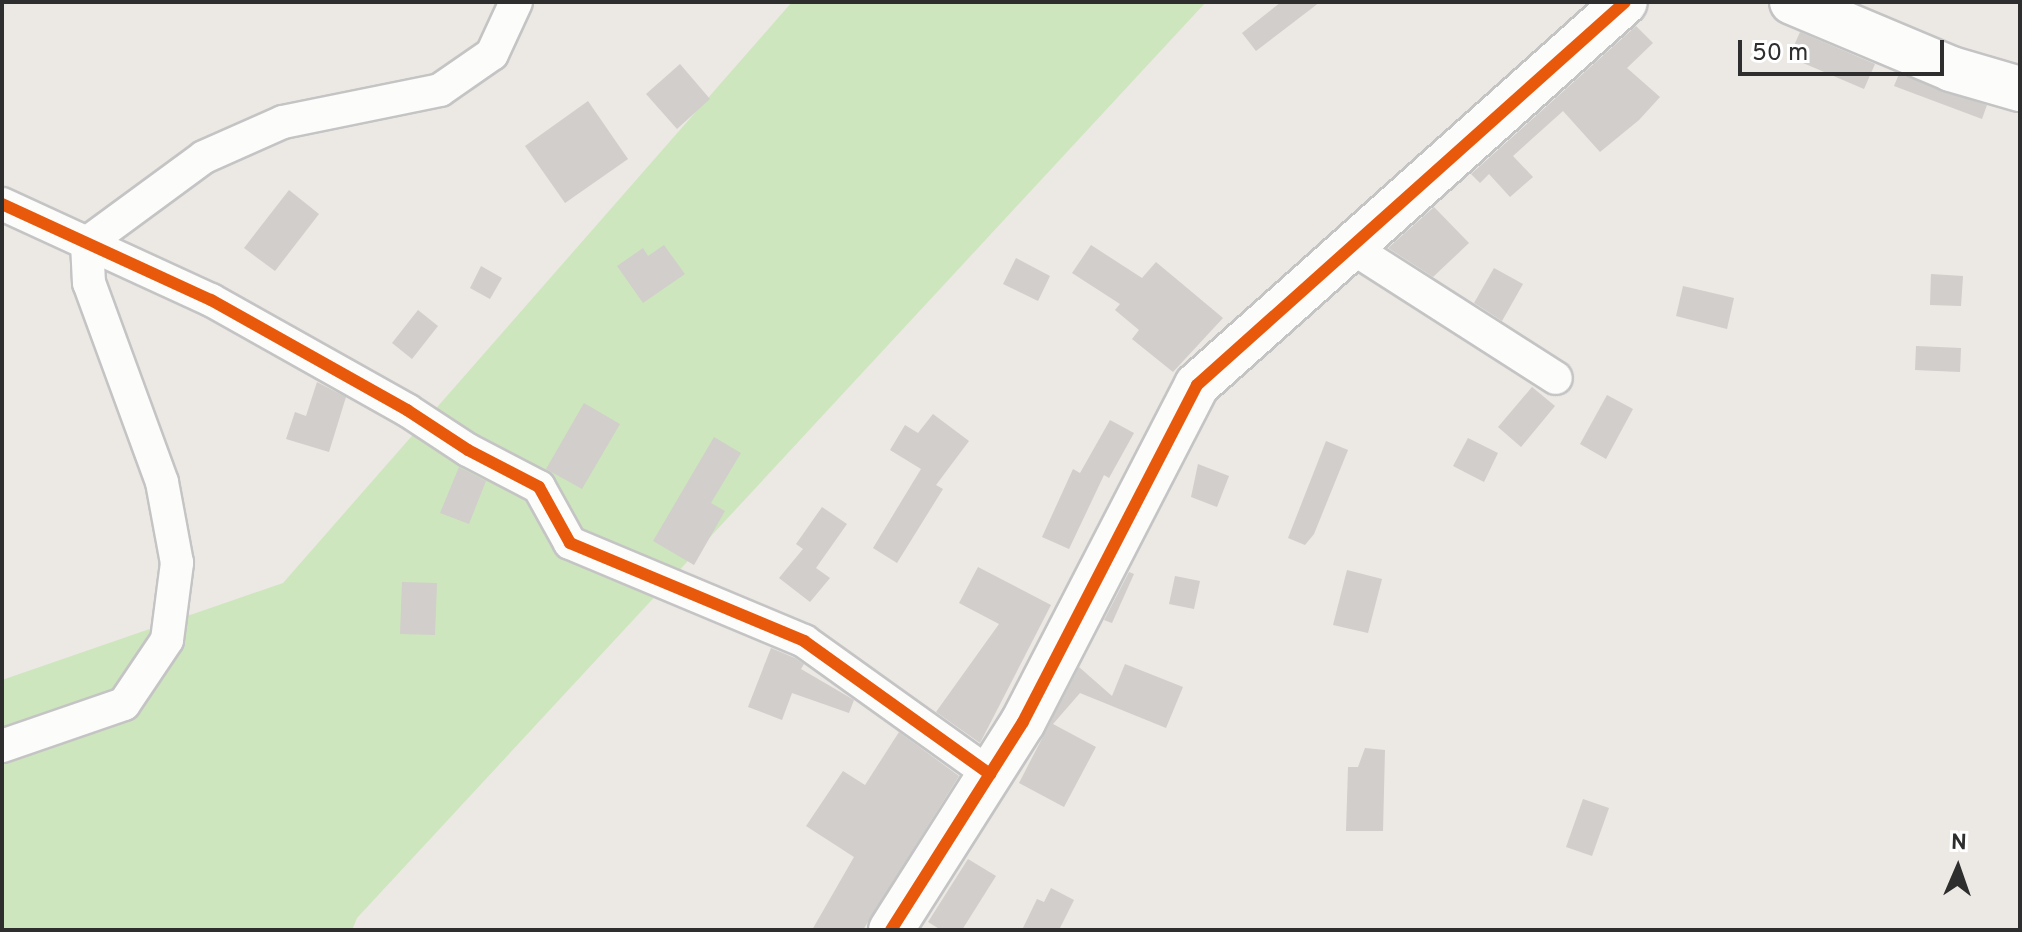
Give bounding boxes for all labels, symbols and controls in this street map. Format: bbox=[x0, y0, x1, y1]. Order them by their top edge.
scale bar bbox=[1742, 24, 1948, 74]
text: 50 m bbox=[1752, 39, 1808, 69]
north arrow bbox=[1918, 828, 1998, 908]
text: N bbox=[1950, 830, 1967, 857]

